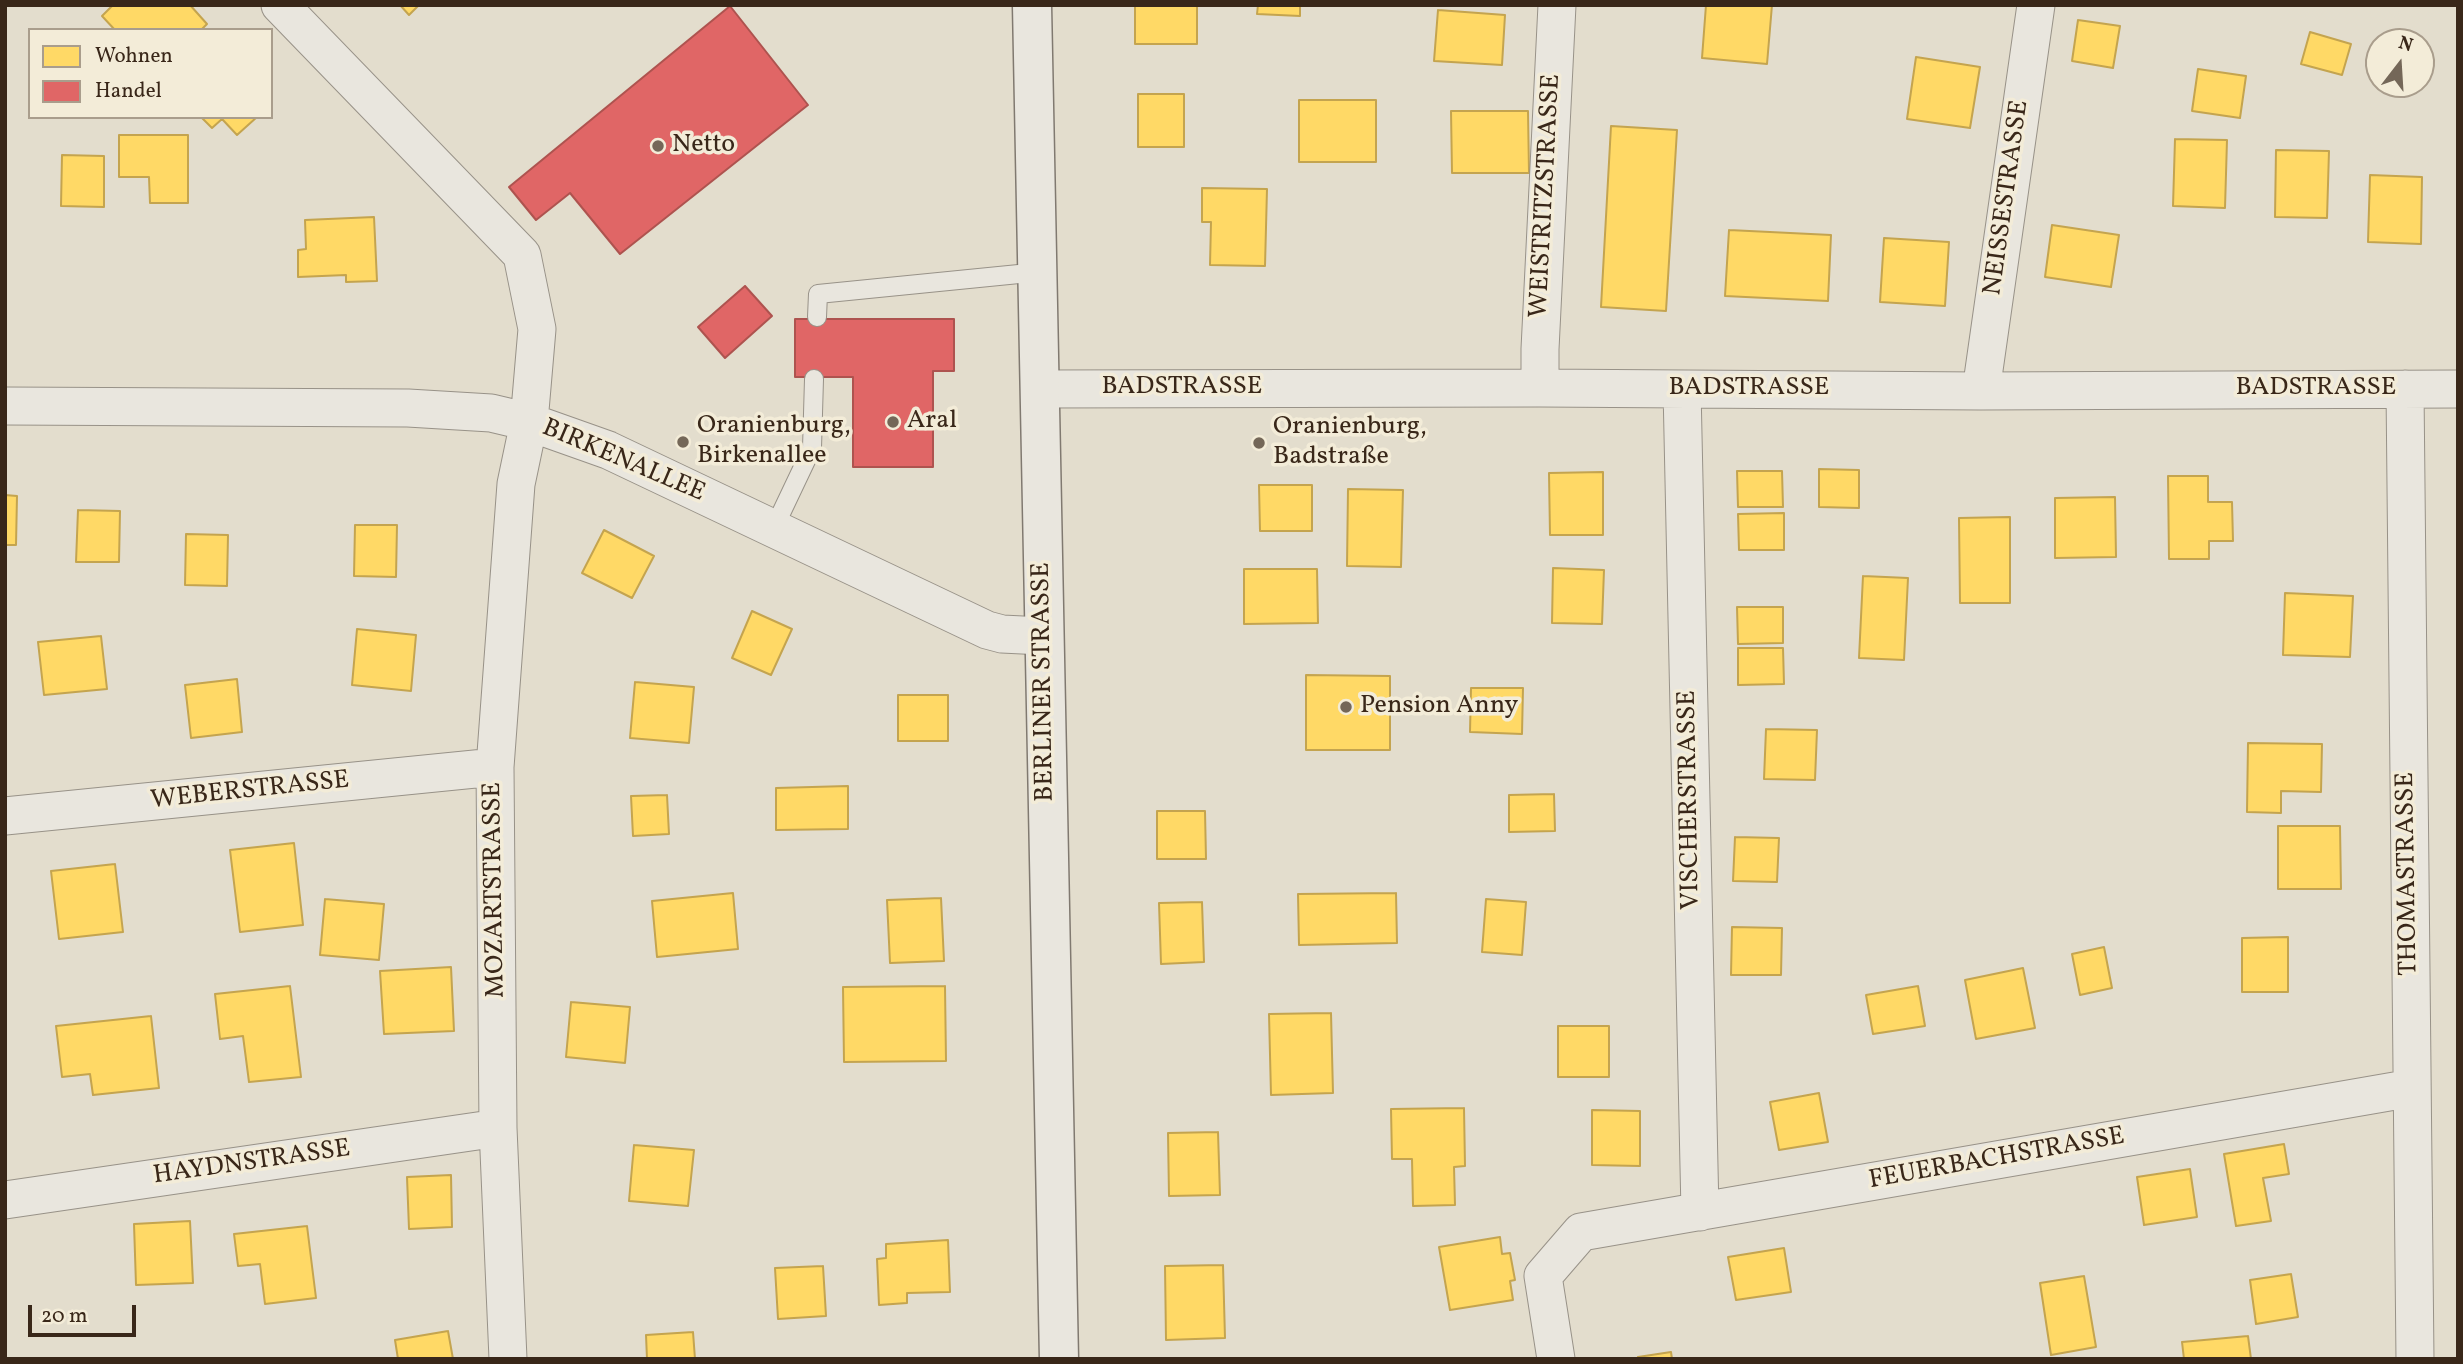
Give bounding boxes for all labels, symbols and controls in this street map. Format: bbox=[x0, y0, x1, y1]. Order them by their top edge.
legend bbox=[28, 28, 273, 119]
north arrow bbox=[2365, 28, 2435, 98]
text: N bbox=[2395, 30, 2416, 59]
text: Wohnen bbox=[95, 42, 173, 71]
street label: WEISTRITZSTRASSE bbox=[1525, 73, 1569, 319]
text: Handel bbox=[95, 77, 162, 106]
street label: NEISSESTRASSE bbox=[1979, 98, 2037, 298]
place label: Netto bbox=[672, 130, 735, 162]
marker: Netto bbox=[650, 138, 666, 154]
street label: BADSTRASSE bbox=[1102, 372, 1262, 404]
street label: BADSTRASSE bbox=[1669, 373, 1829, 405]
street label: BADSTRASSE bbox=[2236, 373, 2396, 405]
place label: Aral bbox=[907, 406, 957, 438]
place label: Oranienburg, Birkenallee bbox=[697, 411, 851, 472]
place label: Oranienburg, Badstraße bbox=[1273, 412, 1427, 474]
street label: BIRKENALLEE bbox=[537, 414, 709, 510]
marker: Aral bbox=[885, 414, 901, 430]
marker: Oranienburg, Birkenallee bbox=[675, 434, 691, 450]
marker: Oranienburg, Badstraße bbox=[1251, 435, 1267, 451]
street label: BERLINER STRASSE bbox=[1027, 562, 1063, 802]
street label: VISCHERSTRASSE bbox=[1673, 690, 1709, 910]
place label: Pension Anny bbox=[1360, 691, 1518, 723]
marker: Pension Anny bbox=[1338, 699, 1354, 715]
street label: WEBERSTRASSE bbox=[149, 766, 351, 818]
street label: THOMASTRASSE bbox=[2392, 772, 2426, 976]
street label: MOZARTSTRASSE bbox=[479, 782, 513, 998]
street label: FEUERBACHSTRASSE bbox=[1867, 1122, 2127, 1198]
street label: HAYDNSTRASSE bbox=[151, 1135, 353, 1193]
scale bar bbox=[32, 1290, 140, 1334]
text: 20 m bbox=[41, 1302, 87, 1331]

